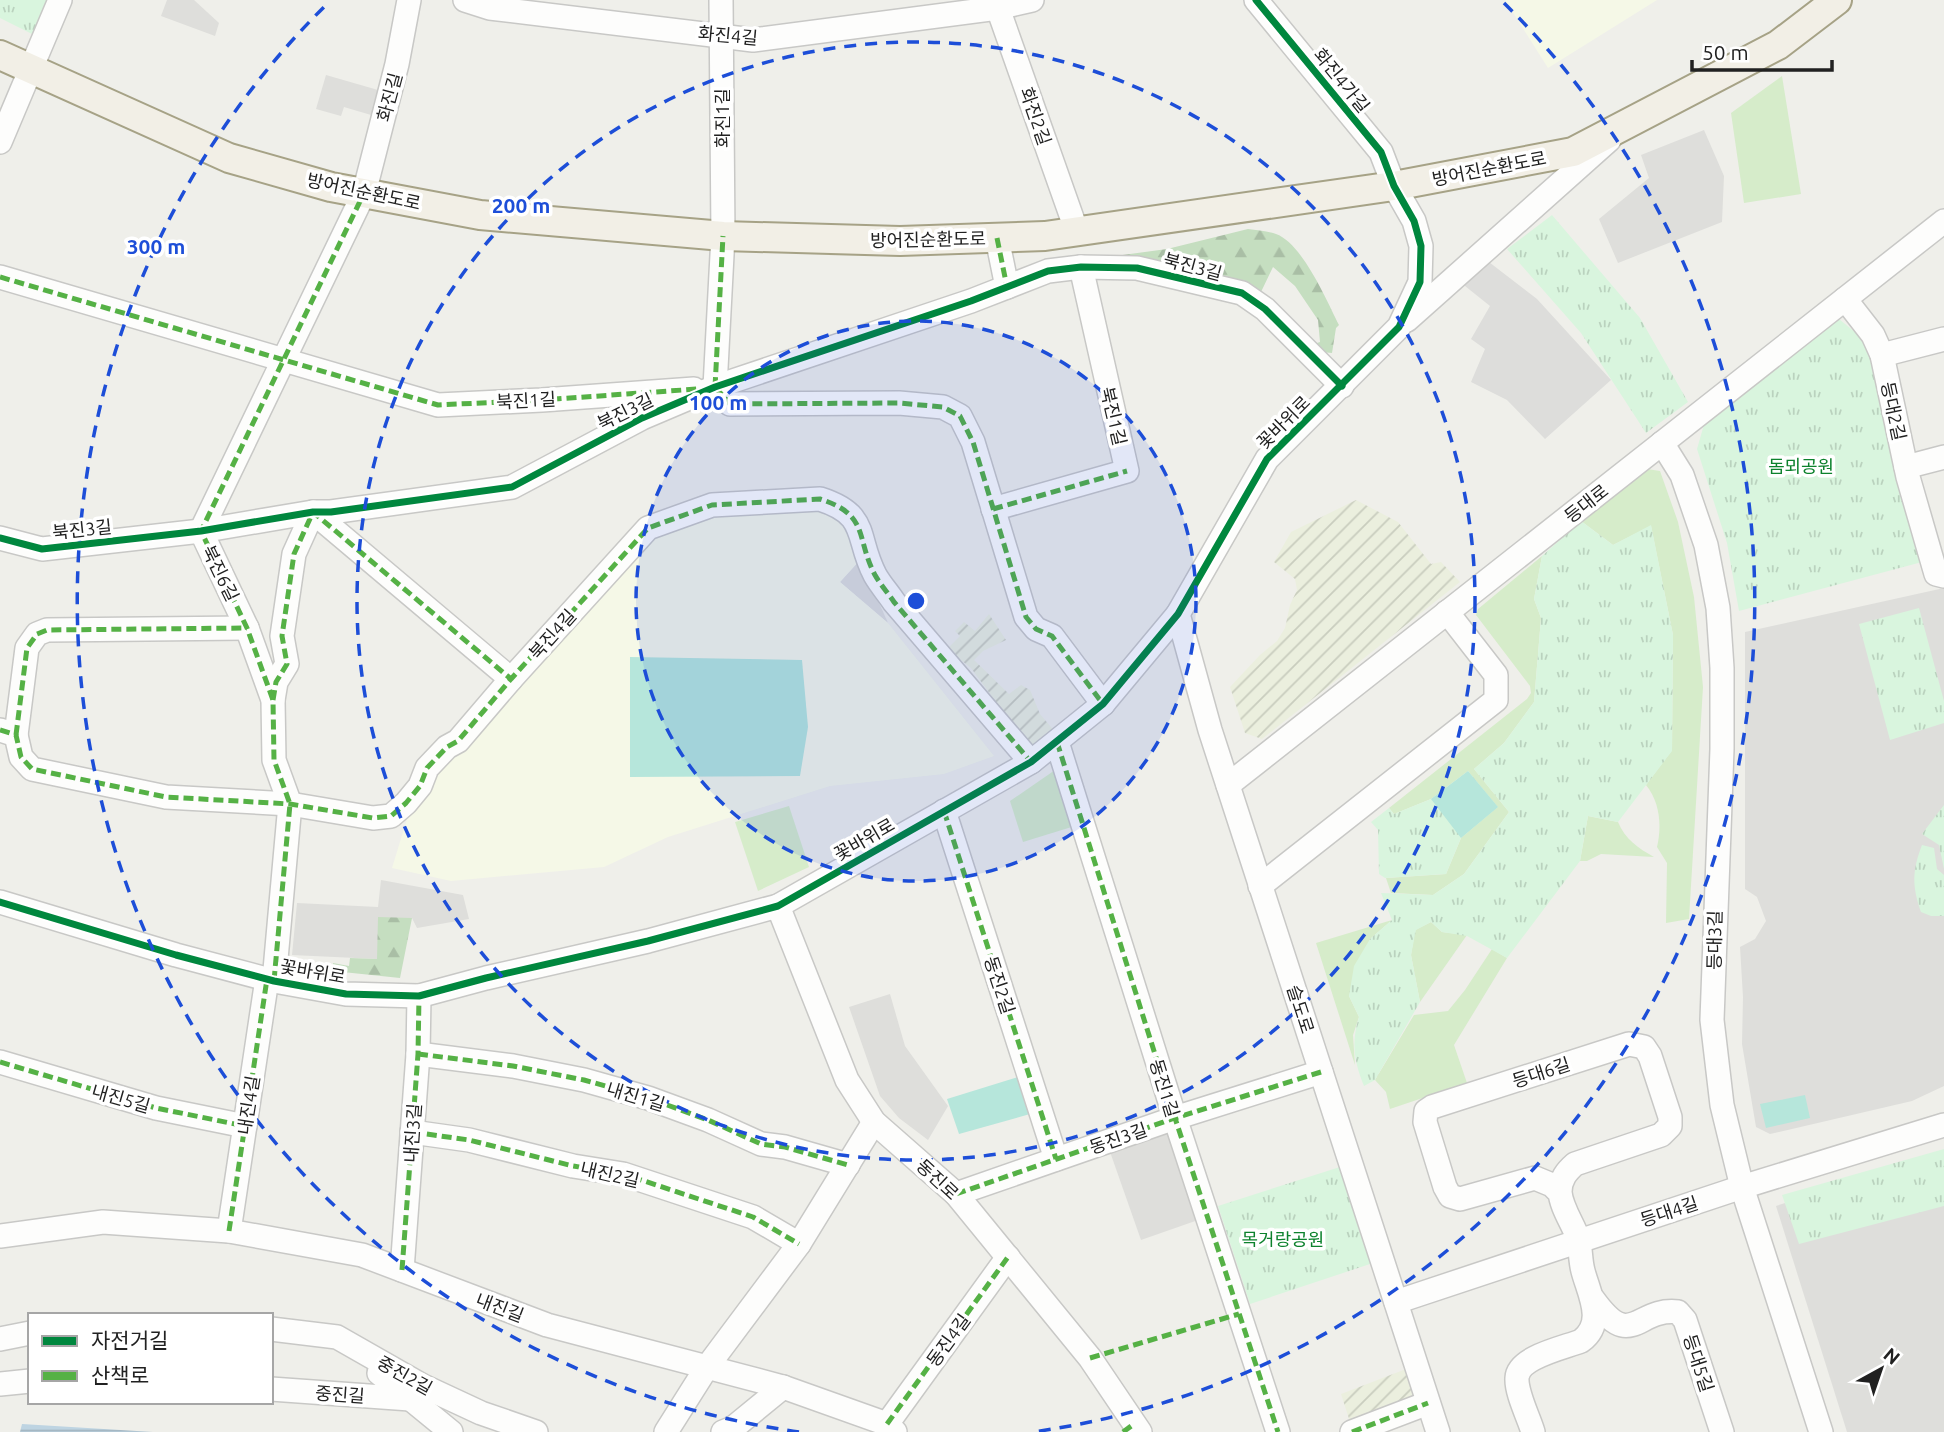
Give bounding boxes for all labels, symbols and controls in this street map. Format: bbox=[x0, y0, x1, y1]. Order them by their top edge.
street label: 화진4길 bbox=[697, 22, 759, 48]
scale bar bbox=[1692, 28, 1832, 72]
text: 50 m bbox=[1702, 40, 1749, 64]
street label: 화진4가길 bbox=[1310, 44, 1374, 116]
street label: 화진길 bbox=[373, 70, 405, 124]
street label: 화진2길 bbox=[1017, 84, 1055, 148]
street label: 화진1길 bbox=[712, 88, 732, 148]
street label: 방어진순환도로 bbox=[1430, 147, 1548, 189]
street label: 방어진순환도로 bbox=[305, 169, 423, 213]
text: 200 m bbox=[492, 193, 550, 217]
street label: 방어진순환도로 bbox=[870, 228, 986, 250]
text: 300 m bbox=[127, 234, 185, 258]
street label: 북진3길 bbox=[1162, 249, 1224, 283]
street label: 등대2길 bbox=[1878, 380, 1910, 442]
street label: 북진1길 bbox=[1098, 385, 1130, 447]
street label: 북진1길 bbox=[496, 388, 556, 412]
street label: 북진3길 bbox=[594, 389, 656, 433]
text: 100 m bbox=[689, 390, 747, 414]
street label: 꽃바위로 bbox=[1253, 392, 1313, 452]
park label: 돔뫼공원 bbox=[1768, 456, 1834, 476]
street label: 등대로 bbox=[1560, 480, 1612, 526]
street label: 북진3길 bbox=[51, 516, 113, 542]
street label: 북진6길 bbox=[199, 542, 243, 604]
centre of rings bbox=[904, 589, 928, 613]
street label: 북진4길 bbox=[525, 605, 579, 663]
street label: 꽃바위로 bbox=[830, 814, 898, 864]
street label: 등대3길 bbox=[1703, 910, 1725, 970]
street label: 동진2길 bbox=[981, 953, 1019, 1017]
street label: 꽃바위로 bbox=[279, 955, 347, 987]
street label: 슬도로 bbox=[1284, 982, 1318, 1036]
street label: 등대6길 bbox=[1509, 1053, 1573, 1091]
street label: 동진1길 bbox=[1147, 1056, 1183, 1120]
street label: 내진4길 bbox=[233, 1074, 263, 1136]
street label: 내진1길 bbox=[604, 1078, 668, 1114]
street label: 내진5길 bbox=[89, 1080, 153, 1116]
street label: 내진3길 bbox=[400, 1102, 424, 1164]
street label: 동진3길 bbox=[1086, 1119, 1150, 1157]
street label: 동진로 bbox=[913, 1155, 963, 1203]
street label: 내진2길 bbox=[579, 1158, 641, 1190]
street label: 등대4길 bbox=[1637, 1192, 1701, 1230]
park label: 목거랑공원 bbox=[1242, 1229, 1324, 1249]
street label: 내진길 bbox=[473, 1289, 527, 1325]
street label: 동진4길 bbox=[922, 1310, 974, 1370]
legend bbox=[28, 1313, 273, 1404]
text: 자전거길 bbox=[91, 1328, 168, 1352]
street label: 등대5길 bbox=[1680, 1331, 1718, 1395]
north arrow bbox=[1846, 1334, 1916, 1404]
text: N bbox=[1879, 1343, 1904, 1369]
street label: 중진2길 bbox=[374, 1352, 436, 1398]
text: 산책로 bbox=[91, 1363, 149, 1387]
street label: 중진길 bbox=[315, 1382, 365, 1406]

